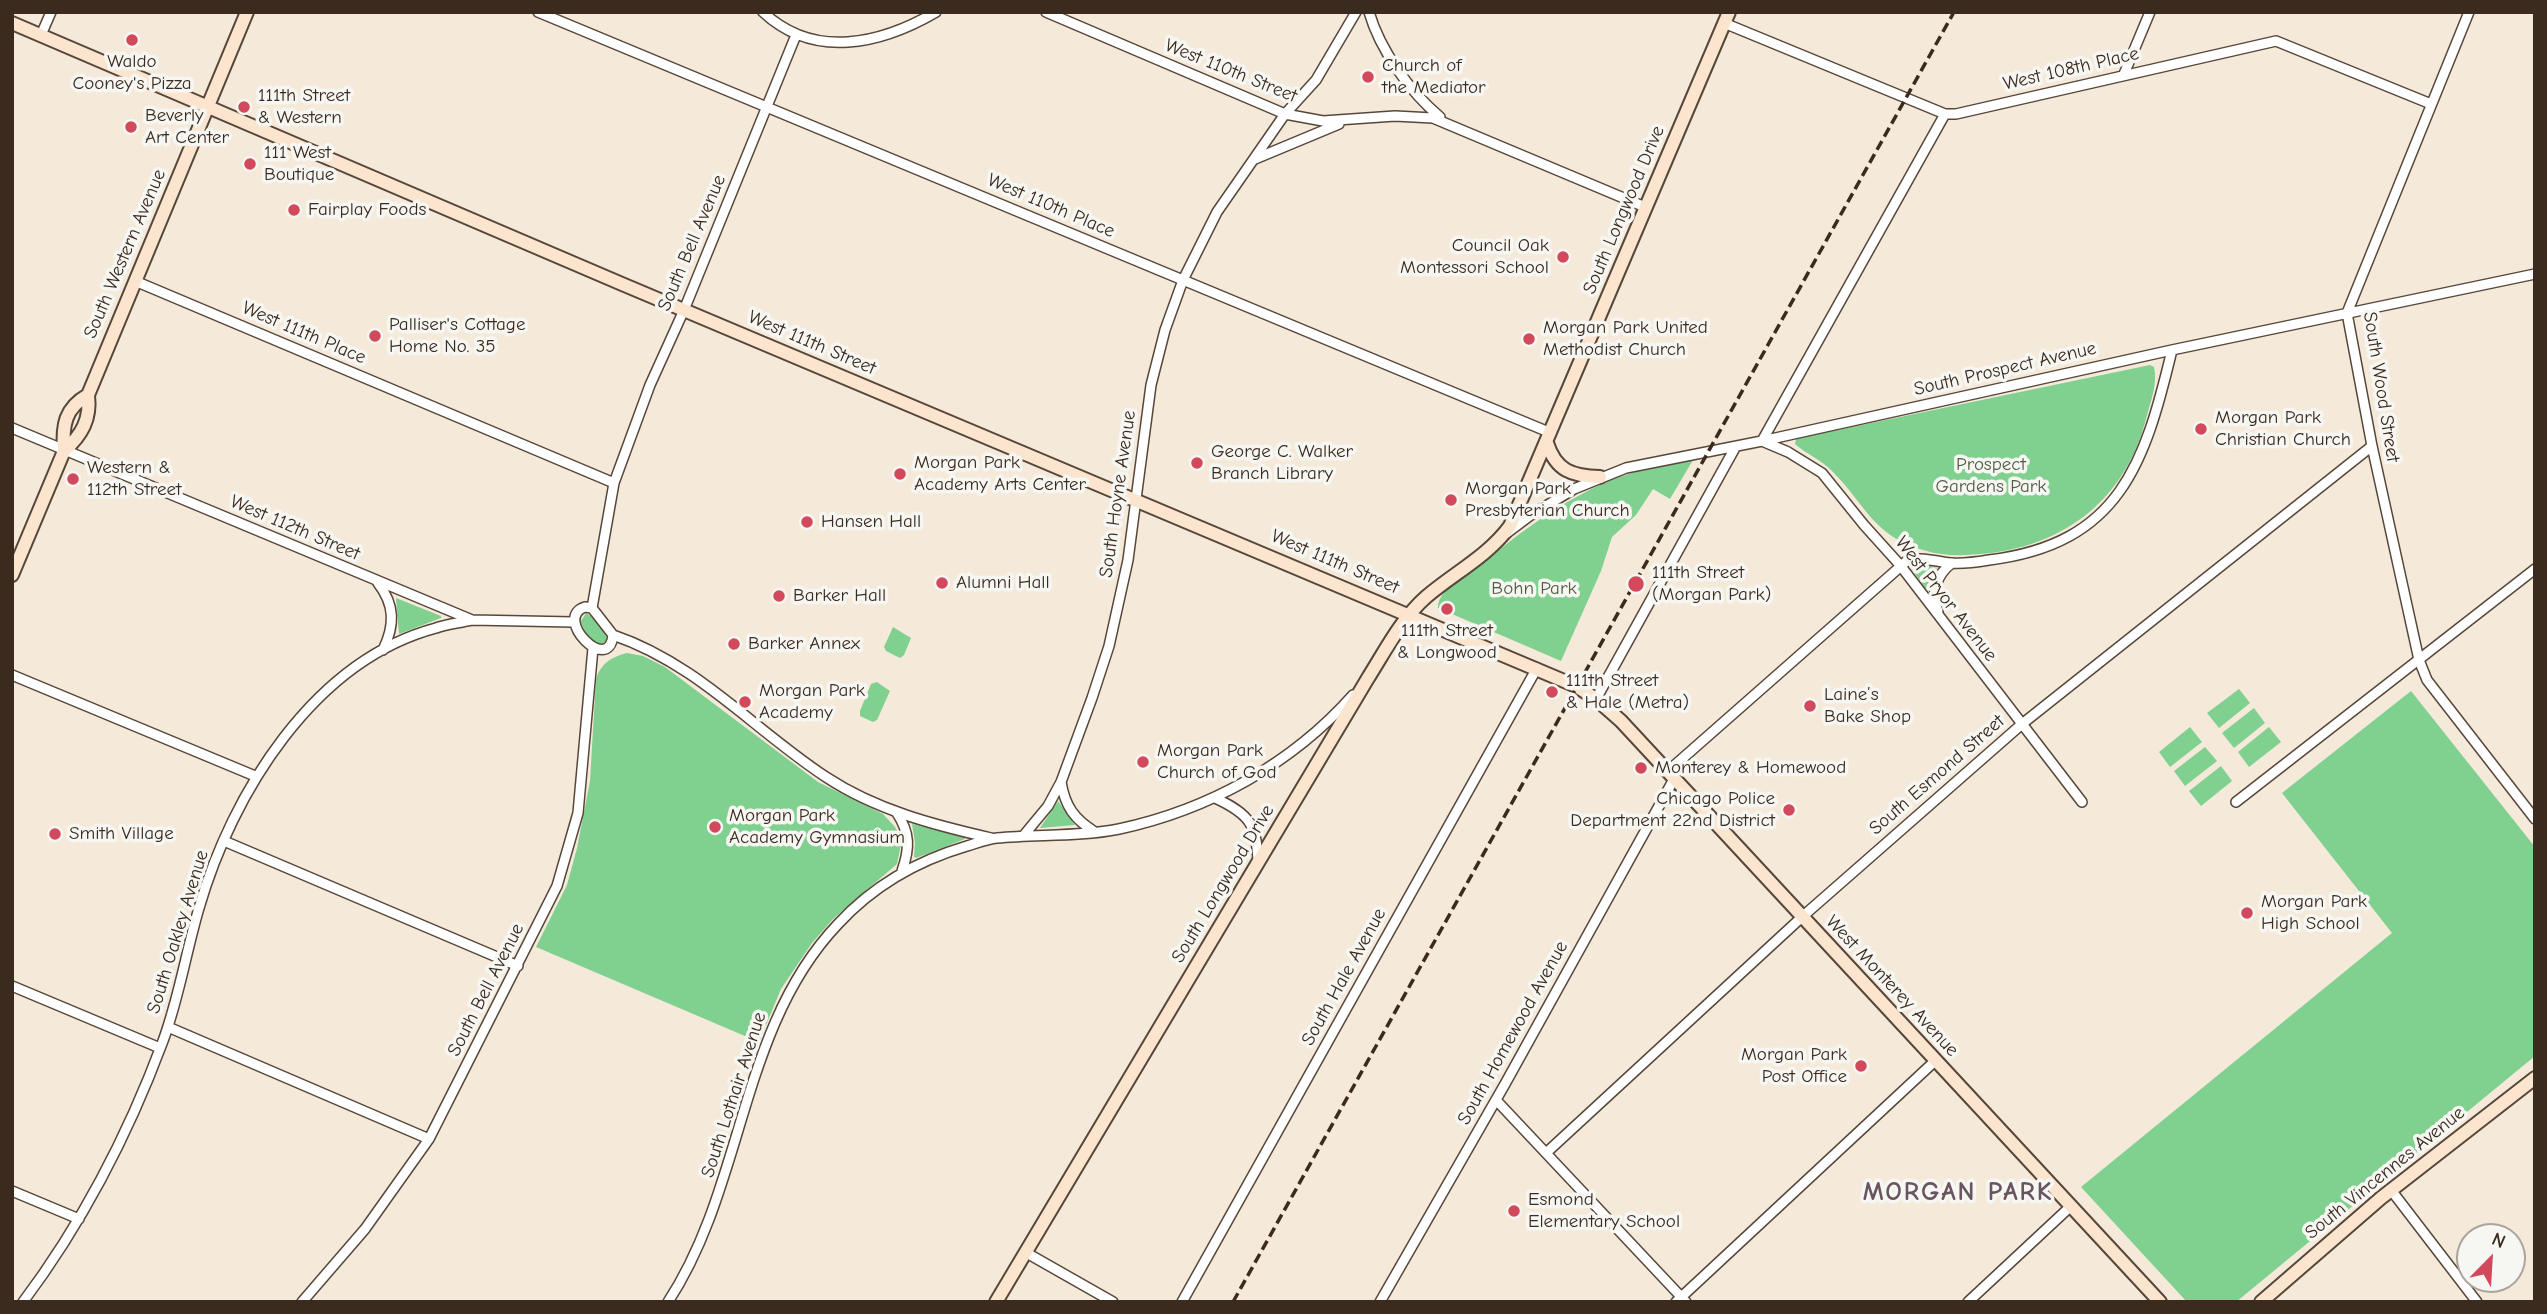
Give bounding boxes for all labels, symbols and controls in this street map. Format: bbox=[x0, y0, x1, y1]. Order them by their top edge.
marker: Waldo Cooney's Pizza bbox=[124, 32, 140, 48]
street label: West 110th Street bbox=[1162, 34, 1300, 108]
street label: West 108th Place bbox=[2001, 42, 2141, 96]
place label: Waldo Cooney's Pizza bbox=[72, 51, 192, 95]
place label: Church of the Mediator bbox=[1382, 55, 1486, 99]
marker: Church of the Mediator bbox=[1360, 69, 1376, 85]
place label: 111th Street & Western bbox=[258, 85, 350, 129]
marker: 111th Street & Western bbox=[236, 99, 252, 115]
place label: Beverly Art Center bbox=[145, 105, 229, 149]
marker: Beverly Art Center bbox=[123, 119, 139, 135]
street label: South Longwood Drive bbox=[1578, 122, 1670, 298]
place label: 111 West Boutique bbox=[264, 142, 334, 186]
marker: 111 West Boutique bbox=[242, 156, 258, 172]
street label: South Western Avenue bbox=[79, 166, 171, 342]
street label: West 110th Place bbox=[984, 169, 1118, 243]
street label: South Bell Avenue bbox=[653, 171, 731, 315]
place label: Fairplay Foods bbox=[308, 199, 426, 221]
marker: Fairplay Foods bbox=[286, 202, 302, 218]
place label: Council Oak Montessori School bbox=[1400, 235, 1549, 279]
marker: Council Oak Montessori School bbox=[1555, 249, 1571, 265]
street label: West 111th Place bbox=[239, 297, 369, 369]
street label: West 111th Street bbox=[745, 306, 879, 380]
street label: South Wood Street bbox=[2358, 310, 2404, 464]
place label: Palliser's Cottage Home No. 35 bbox=[389, 314, 525, 358]
place label: Morgan Park United Methodist Church bbox=[1543, 317, 1708, 361]
marker: Palliser's Cottage Home No. 35 bbox=[367, 328, 383, 344]
marker: Morgan Park United Methodist Church bbox=[1521, 331, 1537, 347]
street label: South Prospect Avenue bbox=[1912, 337, 2098, 401]
place label: Morgan Park Christian Church bbox=[2215, 407, 2351, 451]
street label: South Hoyne Avenue bbox=[1095, 409, 1141, 579]
marker: Morgan Park Christian Church bbox=[2193, 421, 2209, 437]
place label: George C. Walker Branch Library bbox=[1211, 441, 1353, 485]
place label: Morgan Park Academy Arts Center bbox=[914, 452, 1086, 496]
park label: Prospect Gardens Park bbox=[1935, 454, 2047, 498]
marker: George C. Walker Branch Library bbox=[1189, 455, 1205, 471]
place label: Western & 112th Street bbox=[87, 457, 182, 501]
marker: Morgan Park Academy Arts Center bbox=[892, 466, 908, 482]
marker: Western & 112th Street bbox=[65, 471, 81, 487]
place label: Morgan Park Presbyterian Church bbox=[1465, 478, 1630, 522]
street label: West 112th Street bbox=[227, 490, 363, 566]
marker: Morgan Park Presbyterian Church bbox=[1443, 492, 1459, 508]
place label: Hansen Hall bbox=[821, 511, 921, 533]
marker: Hansen Hall bbox=[799, 514, 815, 530]
street label: West 111th Street bbox=[1268, 525, 1402, 599]
street label: West Pryor Avenue bbox=[1890, 532, 2002, 666]
place label: 111th Street (Morgan Park) bbox=[1652, 562, 1771, 606]
place label: Alumni Hall bbox=[956, 572, 1050, 594]
marker: 111th Street (Morgan Park) bbox=[1626, 574, 1646, 594]
marker: Alumni Hall bbox=[934, 575, 950, 591]
park label: Bohn Park bbox=[1491, 578, 1577, 600]
place label: Barker Hall bbox=[793, 585, 886, 607]
marker: Barker Hall bbox=[771, 588, 787, 604]
marker: 111th Street & Longwood bbox=[1439, 601, 1455, 617]
place label: 111th Street & Longwood bbox=[1397, 620, 1497, 664]
place label: Barker Annex bbox=[748, 633, 860, 655]
marker: Barker Annex bbox=[726, 636, 742, 652]
place label: 111th Street & Hale (Metra) bbox=[1566, 670, 1689, 714]
place label: Morgan Park Academy bbox=[759, 680, 865, 724]
marker: 111th Street & Hale (Metra) bbox=[1544, 684, 1560, 700]
place label: Laine’s Bake Shop bbox=[1824, 684, 1911, 728]
marker: Morgan Park Academy bbox=[737, 694, 753, 710]
marker: Laine’s Bake Shop bbox=[1802, 698, 1818, 714]
street label: South Esmond Street bbox=[1865, 710, 2009, 840]
place label: Morgan Park Church of God bbox=[1157, 740, 1277, 784]
marker: Morgan Park Church of God bbox=[1135, 754, 1151, 770]
place label: Monterey & Homewood bbox=[1655, 757, 1846, 779]
marker: Monterey & Homewood bbox=[1633, 760, 1649, 776]
place label: Chicago Police Department 22nd District bbox=[1570, 788, 1775, 832]
street label: South Longwood Drive bbox=[1167, 801, 1279, 967]
marker: Chicago Police Department 22nd District bbox=[1781, 802, 1797, 818]
place label: Morgan Park Academy Gymnasium bbox=[729, 805, 905, 849]
marker: Morgan Park Academy Gymnasium bbox=[707, 819, 723, 835]
place label: Smith Village bbox=[69, 823, 174, 845]
marker: Smith Village bbox=[47, 826, 63, 842]
street label: South Oakley Avenue bbox=[142, 847, 214, 1017]
place label: Morgan Park High School bbox=[2261, 891, 2367, 935]
street label: South Hale Avenue bbox=[1297, 904, 1391, 1050]
marker: Morgan Park High School bbox=[2239, 905, 2255, 921]
street label: West Monterey Avenue bbox=[1821, 911, 1963, 1061]
street label: South Bell Avenue bbox=[443, 920, 529, 1060]
street label: South Homewood Avenue bbox=[1453, 937, 1573, 1129]
street label: South Lothair Avenue bbox=[696, 1009, 772, 1181]
place label: Morgan Park Post Office bbox=[1741, 1044, 1847, 1088]
marker: Morgan Park Post Office bbox=[1853, 1058, 1869, 1074]
street label: South Vincennes Avenue bbox=[2301, 1102, 2469, 1244]
district label: MORGAN PARK bbox=[1864, 1177, 2052, 1209]
place label: Esmond Elementary School bbox=[1528, 1189, 1680, 1233]
marker: Esmond Elementary School bbox=[1506, 1203, 1522, 1219]
north arrow bbox=[2456, 1223, 2526, 1293]
text: N bbox=[2489, 1228, 2509, 1253]

